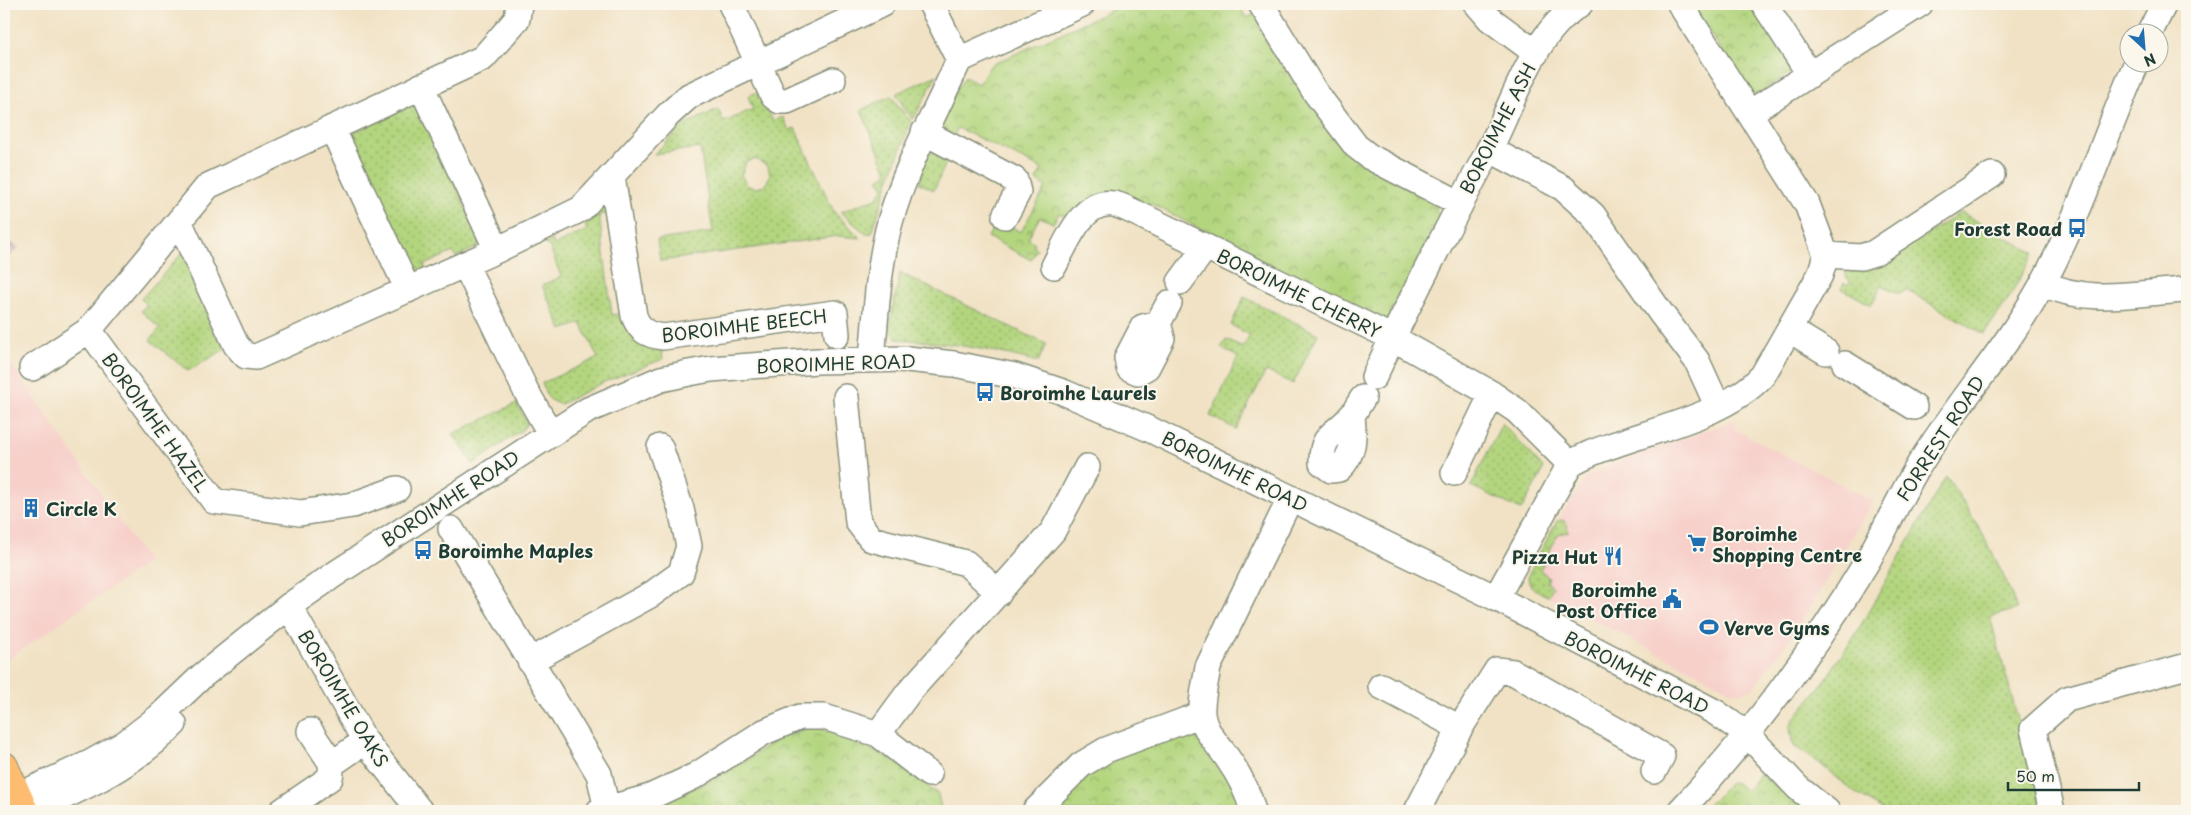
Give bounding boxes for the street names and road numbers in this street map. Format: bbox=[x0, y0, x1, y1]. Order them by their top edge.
street label: BOROIMHE ASH bbox=[1452, 58, 1542, 198]
street label: BOROIMHE CHERRY bbox=[1212, 242, 1386, 345]
street label: BOROIMHE BEECH bbox=[660, 301, 828, 349]
street label: BOROIMHE HAZEL bbox=[96, 347, 216, 497]
street label: BOROIMHE ROAD bbox=[756, 347, 916, 379]
street label: FORREST ROAD bbox=[1889, 370, 1991, 506]
street label: BOROIMHE ROAD bbox=[1157, 424, 1313, 518]
street label: BOROIMHE ROAD bbox=[376, 443, 524, 553]
street label: BOROIMHE OAKS bbox=[292, 624, 396, 772]
street label: BOROIMHE ROAD bbox=[1560, 624, 1714, 720]

